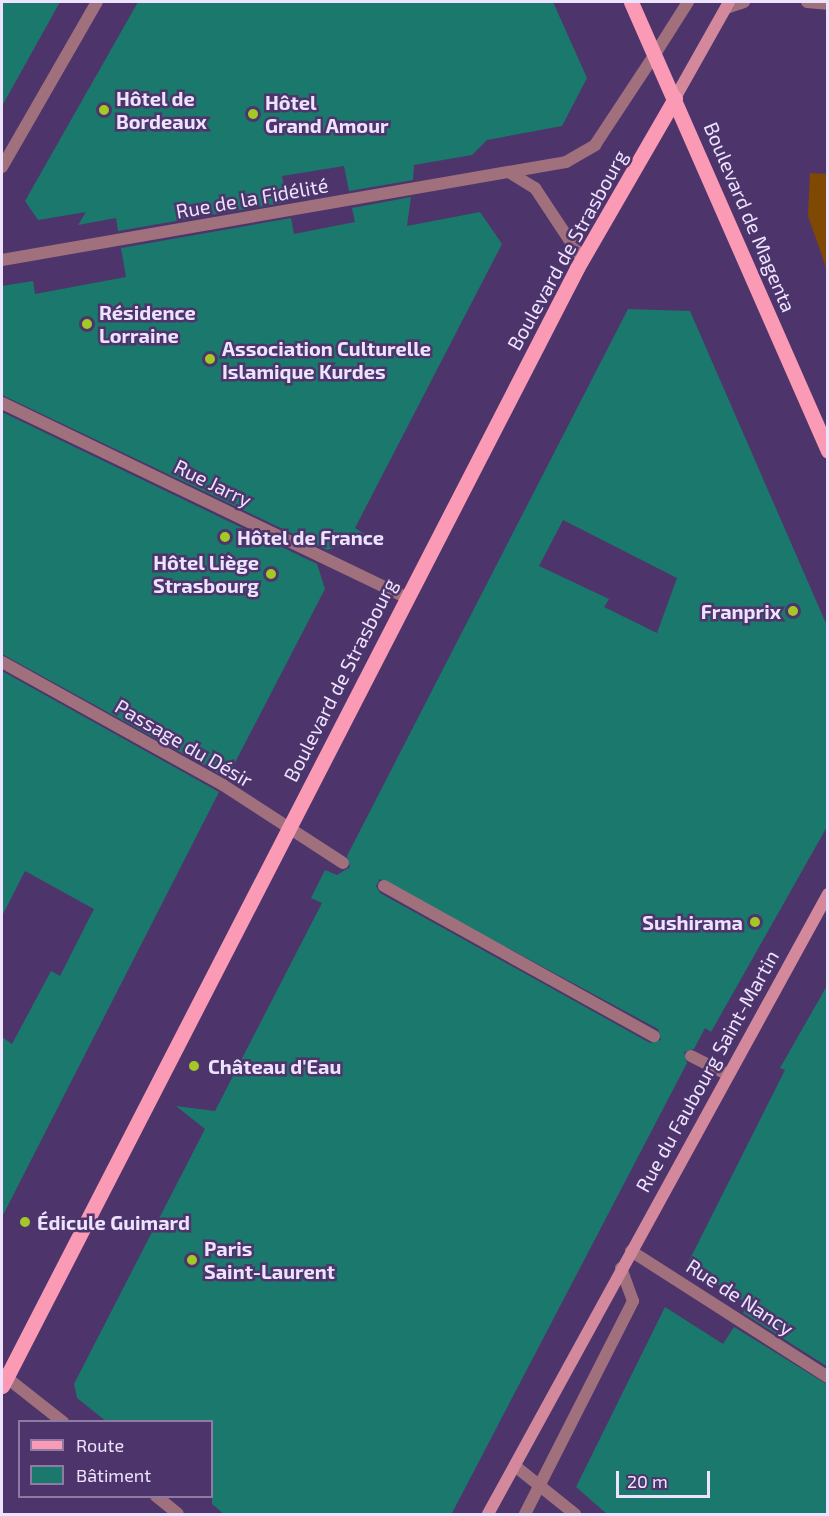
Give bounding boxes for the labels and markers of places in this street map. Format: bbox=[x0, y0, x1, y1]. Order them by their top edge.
place label: Hôtel de Bordeaux bbox=[116, 86, 207, 133]
place label: Hôtel Grand Amour bbox=[265, 90, 389, 137]
marker: Hôtel de Bordeaux bbox=[97, 103, 111, 117]
marker: Hôtel Grand Amour bbox=[246, 107, 260, 121]
place label: Résidence Lorraine bbox=[99, 300, 196, 347]
marker: Résidence Lorraine bbox=[80, 317, 94, 331]
place label: Association Culturelle Islamique Kurdes bbox=[222, 336, 431, 383]
marker: Association Culturelle Islamique Kurdes bbox=[203, 352, 217, 366]
place label: Hôtel de France bbox=[237, 525, 385, 549]
marker: Hôtel de France bbox=[218, 530, 232, 544]
place label: Hôtel Liège Strasbourg bbox=[153, 550, 259, 597]
marker: Hôtel Liège Strasbourg bbox=[264, 567, 278, 581]
place label: Franprix bbox=[701, 599, 781, 623]
marker: Franprix bbox=[786, 604, 800, 618]
place label: Sushirama bbox=[642, 910, 743, 934]
marker: Sushirama bbox=[748, 915, 762, 929]
place label: Château d'Eau bbox=[208, 1054, 341, 1078]
marker: Château d'Eau bbox=[185, 1057, 203, 1075]
place label: Édicule Guimard bbox=[37, 1210, 190, 1234]
marker: Édicule Guimard bbox=[18, 1215, 32, 1229]
place label: Paris Saint-Laurent bbox=[204, 1236, 335, 1283]
marker: Paris Saint-Laurent bbox=[185, 1253, 199, 1267]

